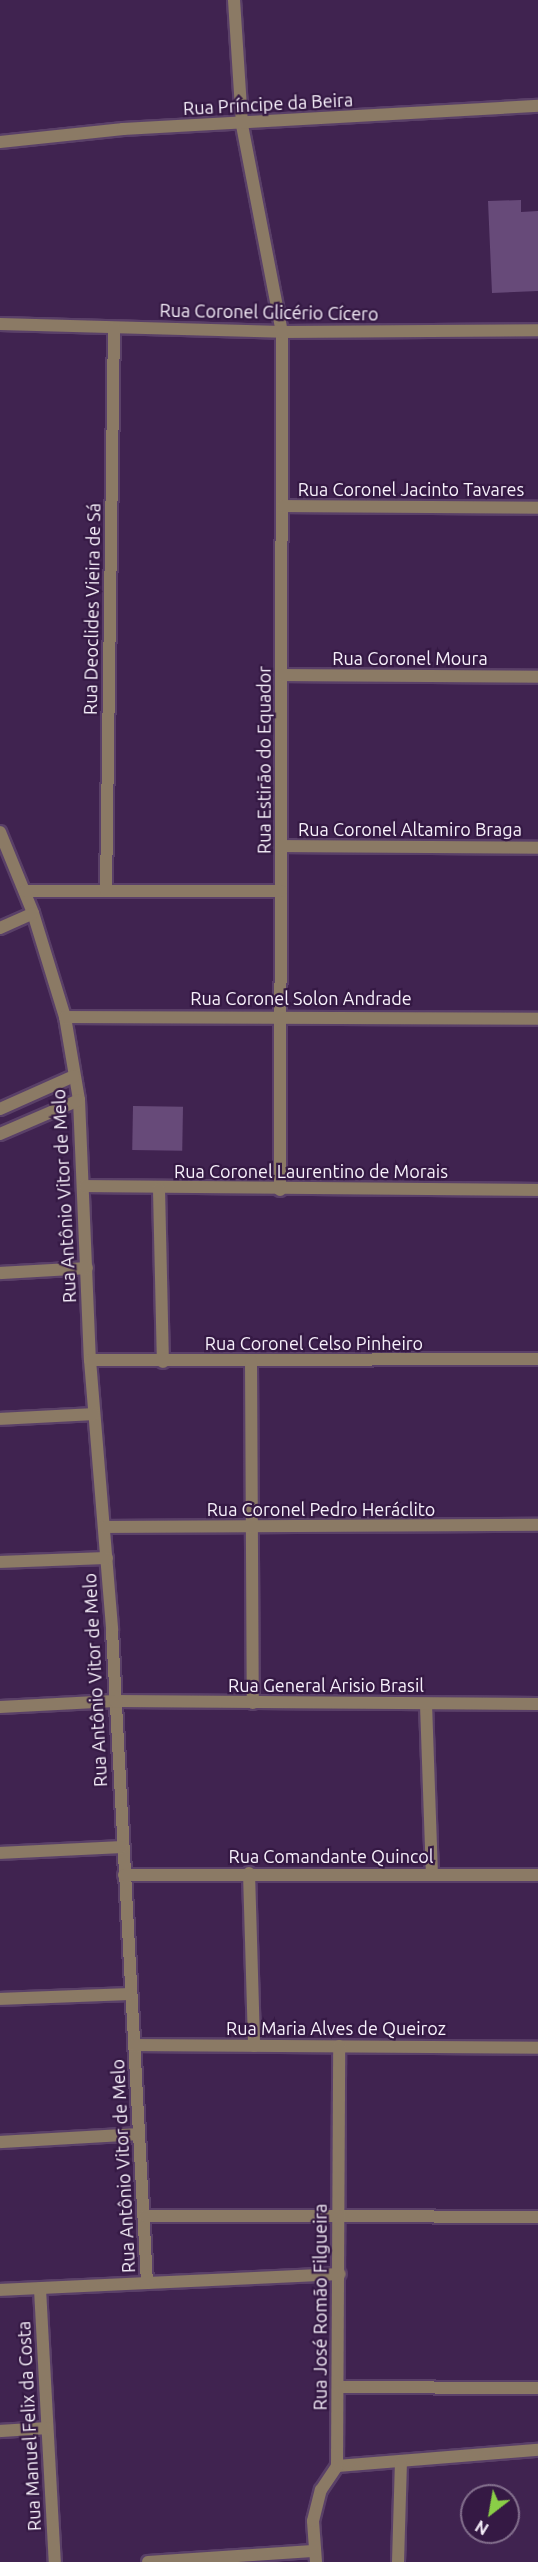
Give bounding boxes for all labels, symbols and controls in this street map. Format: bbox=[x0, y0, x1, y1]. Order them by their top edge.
street label: Rua Príncipe da Beira bbox=[182, 89, 354, 119]
street label: Rua Coronel Glicério Cícero bbox=[159, 299, 379, 325]
street label: Rua Coronel Jacinto Tavares bbox=[298, 478, 524, 500]
street label: Rua Deoclides Vieira de Sá bbox=[79, 503, 105, 715]
street label: Rua Coronel Moura bbox=[332, 647, 488, 669]
street label: Rua Estirão do Equador bbox=[253, 666, 275, 854]
street label: Rua Coronel Altamiro Braga bbox=[298, 818, 522, 840]
street label: Rua Coronel Solon Andrade bbox=[190, 987, 412, 1009]
street label: Rua Antônio Vitor de Melo bbox=[48, 1089, 80, 1303]
street label: Rua Coronel Laurentino de Morais bbox=[174, 1160, 448, 1182]
street label: Rua Coronel Celso Pinheiro bbox=[205, 1332, 423, 1354]
street label: Rua Coronel Pedro Heráclito bbox=[207, 1498, 435, 1520]
street label: Rua Antônio Vitor de Melo bbox=[79, 1573, 111, 1787]
street label: Rua General Arisio Brasil bbox=[228, 1674, 424, 1696]
street label: Rua Comandante Quincol bbox=[228, 1845, 434, 1867]
street label: Rua Maria Alves de Queiroz bbox=[226, 2017, 446, 2039]
street label: Rua Antônio Vitor de Melo bbox=[107, 2059, 139, 2273]
street label: Rua José Romão Filgueira bbox=[309, 2204, 331, 2410]
street label: Rua Manuel Felix da Costa bbox=[13, 2320, 45, 2532]
north arrow bbox=[460, 2484, 520, 2544]
text: N bbox=[472, 2517, 492, 2539]

